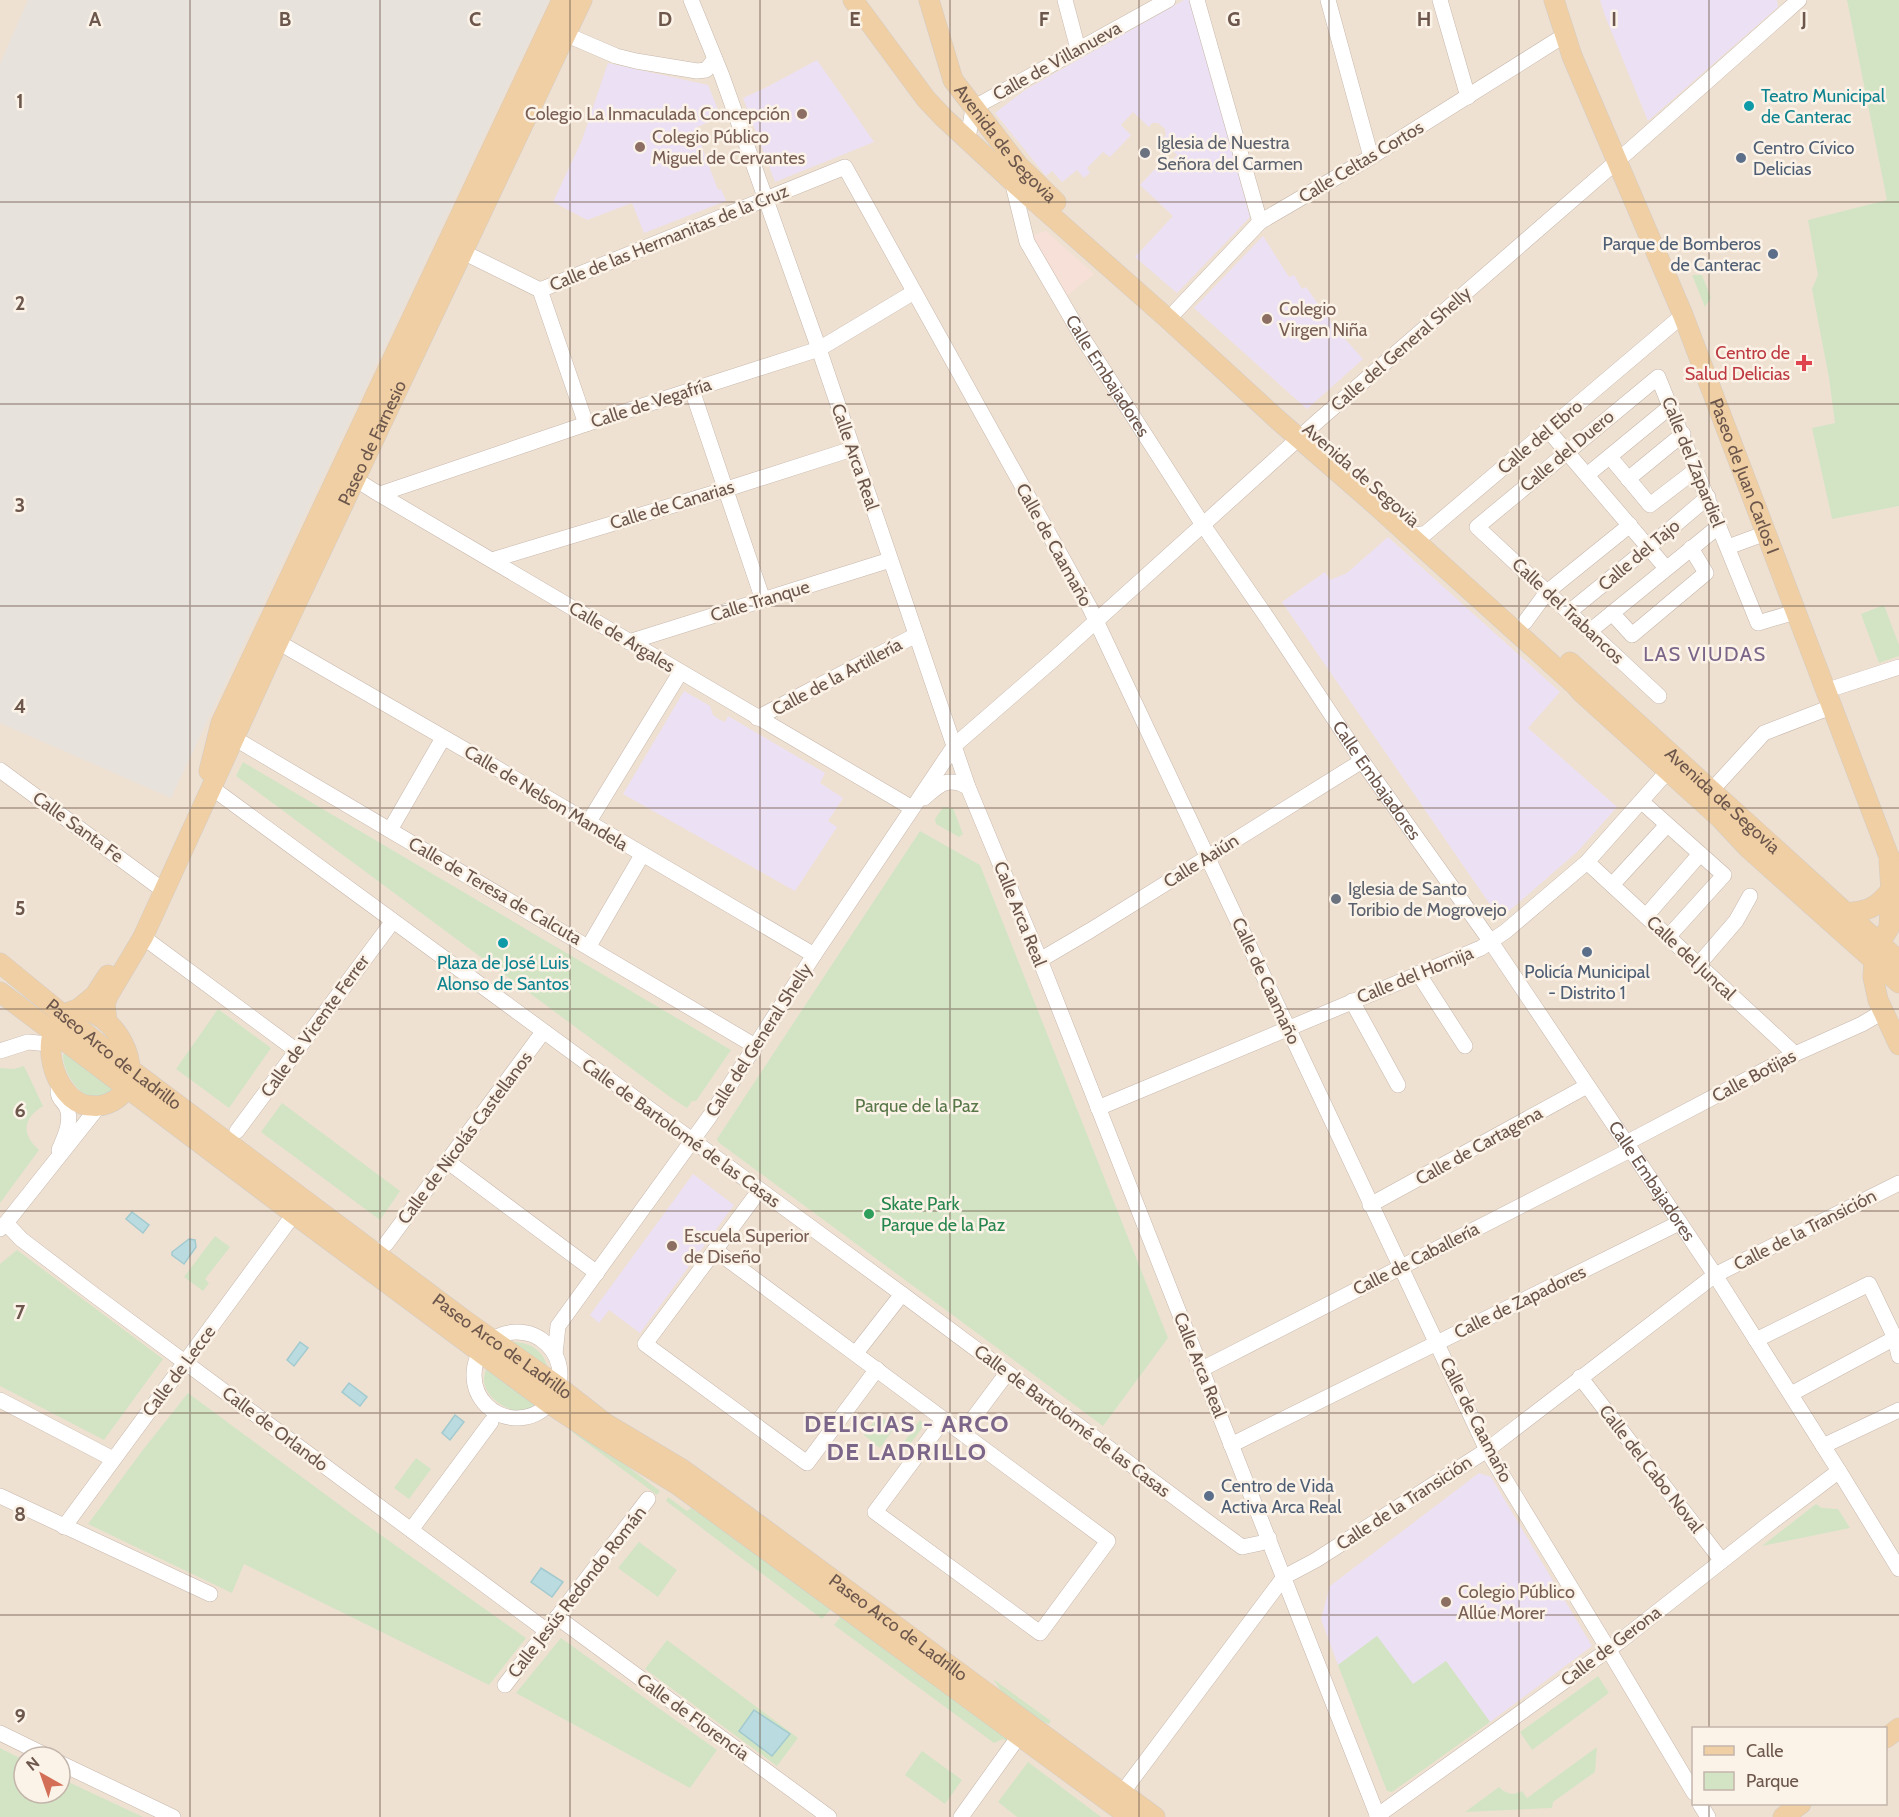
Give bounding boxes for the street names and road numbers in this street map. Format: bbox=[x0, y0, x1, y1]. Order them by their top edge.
street label: Calle de Villanueva bbox=[989, 16, 1125, 105]
street label: Avenida de Segovia bbox=[949, 80, 1061, 208]
street label: Calle Celtas Cortos bbox=[1295, 116, 1427, 208]
street label: Calle de las Hermanitas de la Cruz bbox=[546, 180, 792, 296]
street label: Calle del General Shelly bbox=[1326, 282, 1476, 416]
street label: Calle Embajadores bbox=[1061, 311, 1154, 441]
street label: Calle de Vegafría bbox=[588, 373, 714, 433]
street label: Paseo de Farnesio bbox=[333, 377, 411, 509]
street label: Calle del Zapardiel bbox=[1657, 394, 1729, 531]
street label: Calle del Ebro bbox=[1493, 395, 1587, 479]
street label: Paseo de Juan Carlos I bbox=[1705, 395, 1784, 557]
street label: Calle Arca Real bbox=[826, 401, 884, 514]
street label: Calle del Duero bbox=[1516, 405, 1619, 497]
street label: Avenida de Segovia bbox=[1298, 418, 1424, 532]
street label: Calle de Canarias bbox=[607, 476, 737, 534]
street label: Calle de Caamaño bbox=[1011, 480, 1097, 611]
street label: Calle del Tajo bbox=[1594, 514, 1684, 595]
street label: Calle del Trabancos bbox=[1507, 553, 1629, 669]
street label: Calle Tranque bbox=[708, 576, 812, 626]
street label: Calle de Argales bbox=[565, 597, 679, 677]
street label: Calle de la Artillería bbox=[768, 633, 906, 721]
street label: Calle Embajadores bbox=[1328, 717, 1426, 844]
street label: Calle de Nelson Mandela bbox=[460, 740, 632, 856]
street label: Avenida de Segovia bbox=[1660, 743, 1785, 859]
street label: Calle Santa Fe bbox=[28, 787, 128, 867]
street label: Calle Aaiún bbox=[1159, 829, 1243, 893]
street label: Calle de Teresa de Calcuta bbox=[404, 832, 586, 950]
street label: Calle Arca Real bbox=[989, 858, 1051, 970]
street label: Calle del Juncal bbox=[1642, 911, 1741, 1005]
street label: Calle de Caamaño bbox=[1227, 914, 1305, 1048]
street label: Calle del Hornija bbox=[1354, 942, 1477, 1008]
street label: Calle de Vicente Ferrer bbox=[256, 950, 374, 1101]
street label: Calle del General Shelly bbox=[701, 959, 817, 1121]
street label: Paseo Arco de Ladrillo bbox=[41, 994, 186, 1115]
street label: Calle Botijas bbox=[1708, 1045, 1800, 1107]
street label: Calle de Nicolás Castellanos bbox=[393, 1047, 537, 1229]
street label: Calle de Bartolomé de las Casas bbox=[578, 1054, 784, 1212]
street label: Calle de Cartagena bbox=[1412, 1102, 1547, 1190]
street label: Calle Embajadores bbox=[1603, 1117, 1700, 1245]
street label: Calle de la Transición bbox=[1730, 1185, 1880, 1275]
street label: Calle de Caballería bbox=[1349, 1218, 1483, 1300]
street label: Calle de Zapadores bbox=[1451, 1261, 1589, 1343]
street label: Paseo Arco de Ladrillo bbox=[428, 1289, 577, 1404]
street label: Calle Arca Real bbox=[1169, 1309, 1231, 1421]
street label: Calle de Lecce bbox=[138, 1321, 220, 1421]
street label: Calle de Bartolomé de las Casas bbox=[970, 1340, 1174, 1502]
street label: Calle de Caamaño bbox=[1435, 1354, 1517, 1486]
street label: Calle de Orlando bbox=[218, 1382, 332, 1476]
street label: Calle del Cabo Noval bbox=[1594, 1401, 1708, 1538]
street label: Calle de la Transición bbox=[1332, 1451, 1476, 1555]
street label: Calle Jesús Redondo Román bbox=[503, 1502, 651, 1682]
street label: Paseo Arco de Ladrillo bbox=[824, 1569, 972, 1686]
street label: Calle de Gerona bbox=[1556, 1601, 1666, 1691]
street label: Calle de Florencia bbox=[633, 1669, 754, 1765]

